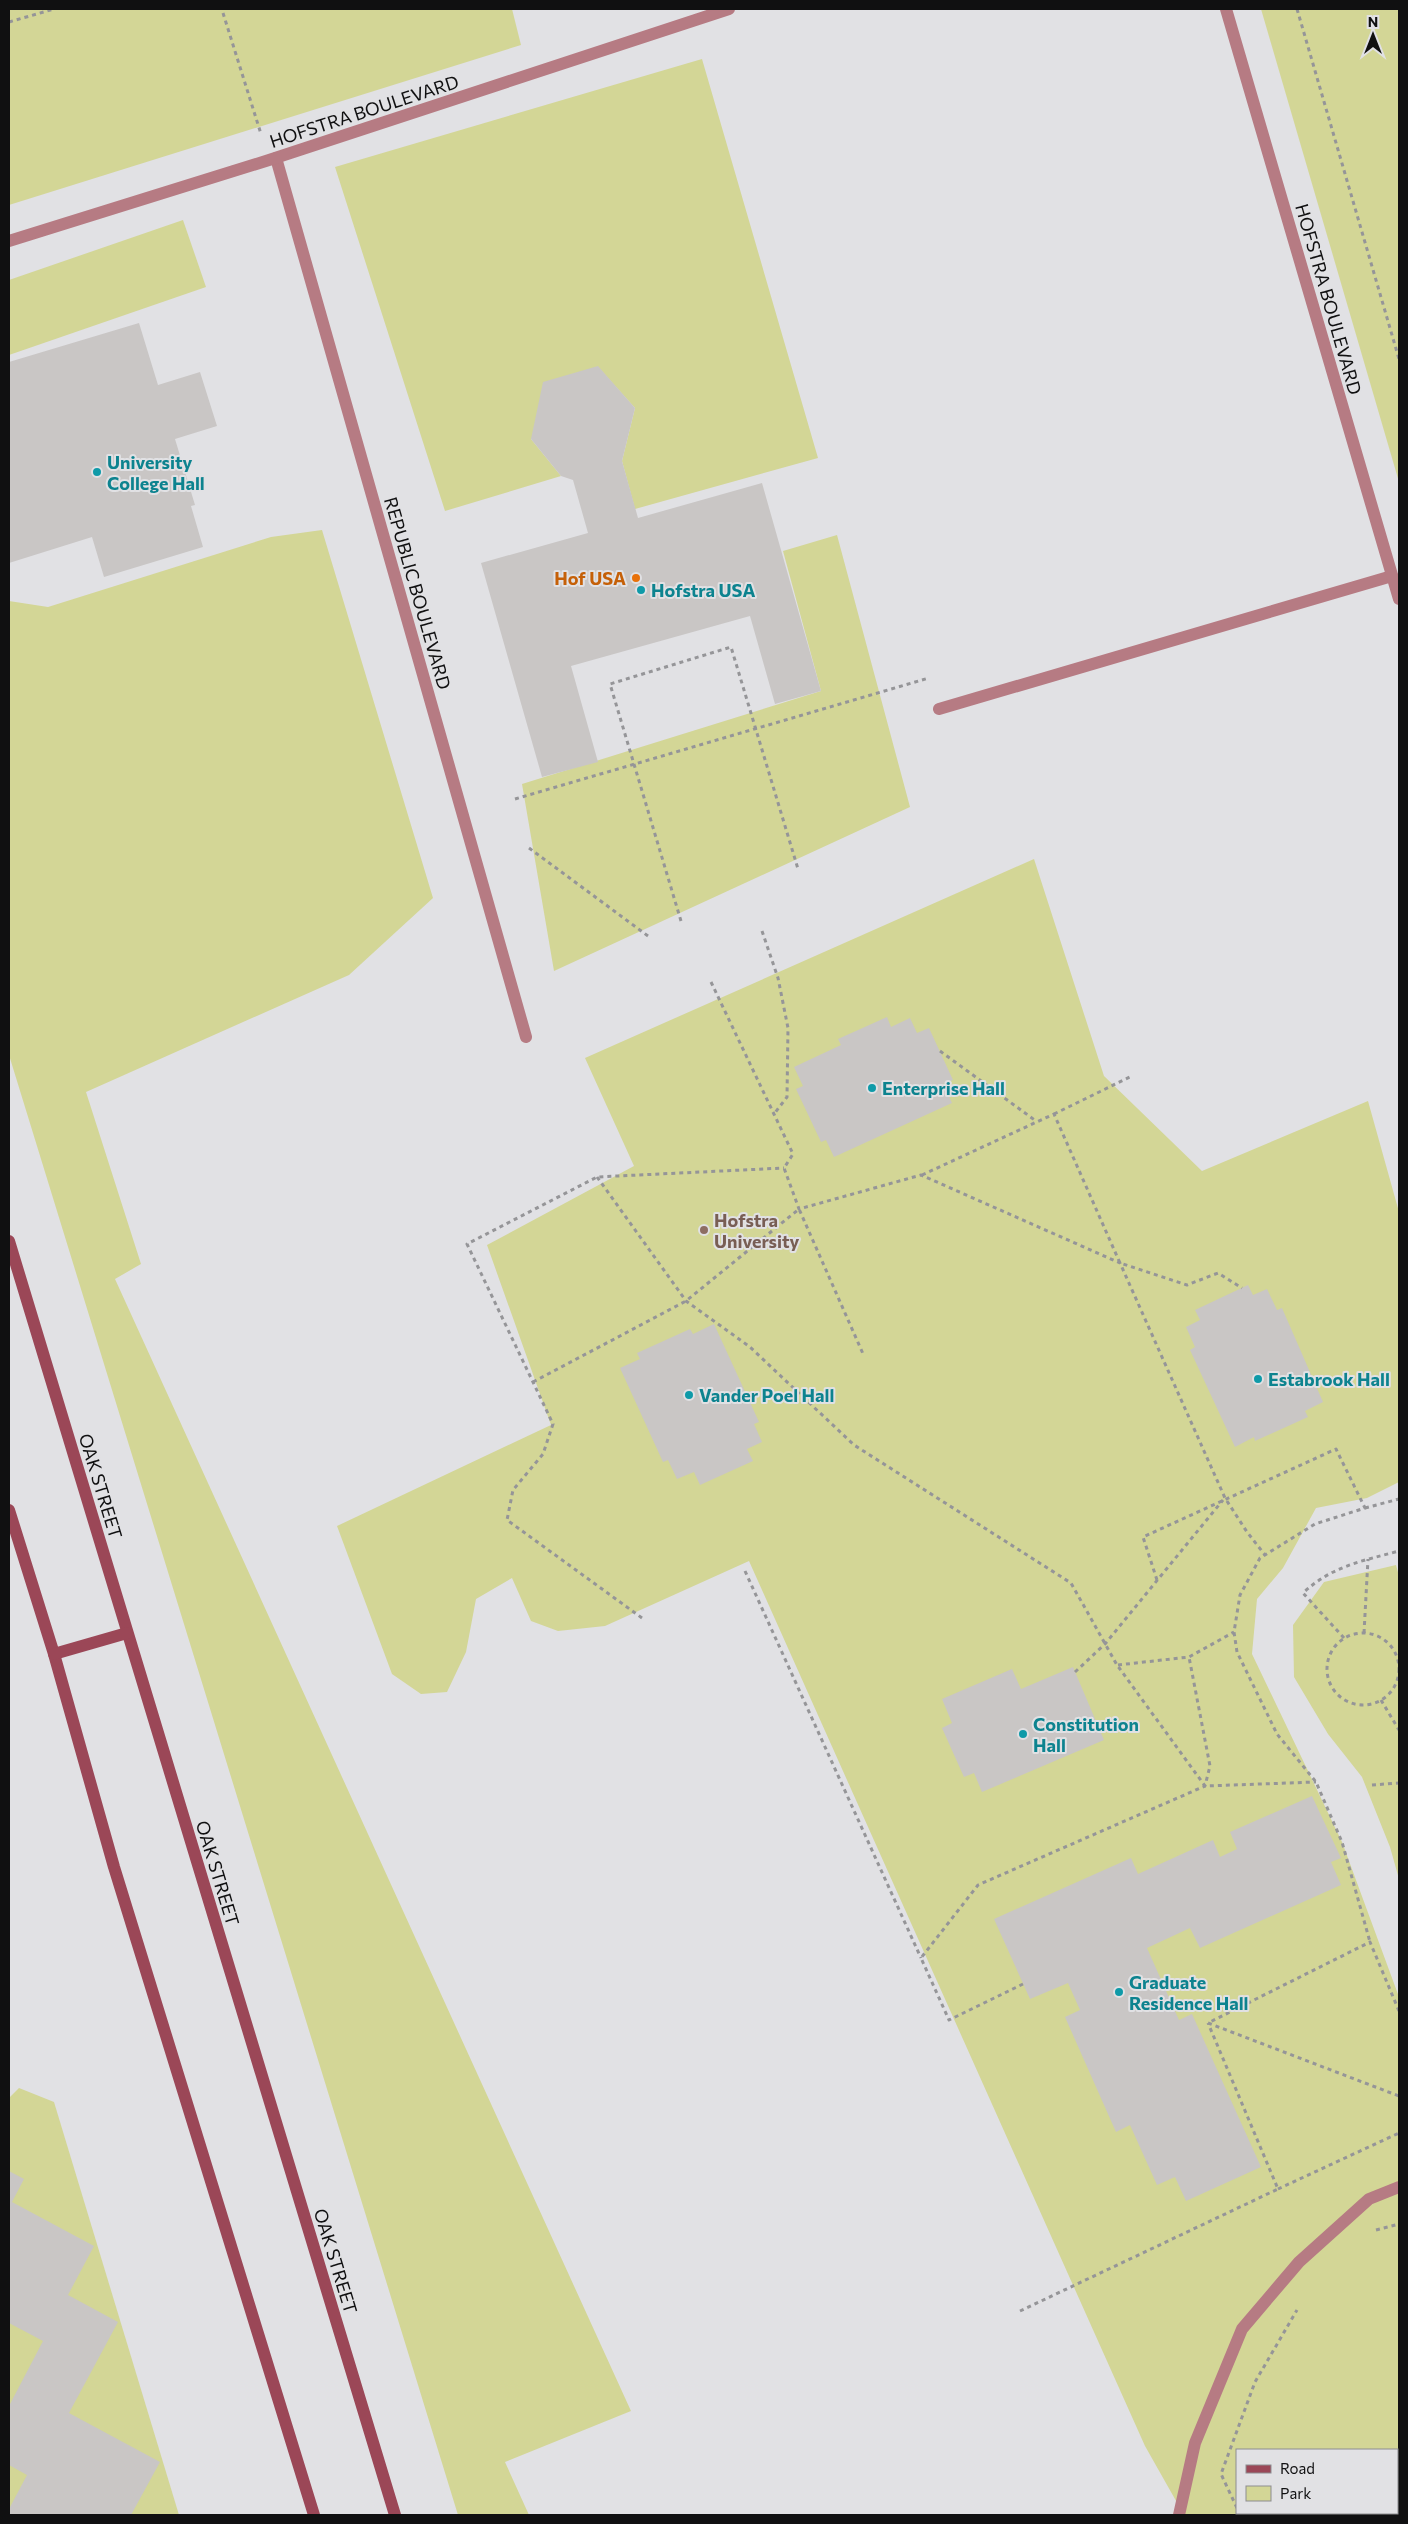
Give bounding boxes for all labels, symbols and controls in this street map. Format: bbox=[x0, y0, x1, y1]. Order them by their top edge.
north arrow bbox=[1348, 10, 1398, 60]
text: N bbox=[1368, 13, 1378, 30]
street label: HOFSTRA BOULEVARD bbox=[267, 70, 461, 152]
street label: HOFSTRA BOULEVARD bbox=[1291, 201, 1367, 397]
place label: University College Hall bbox=[107, 451, 205, 494]
marker: University College Hall bbox=[91, 466, 103, 478]
street label: REPUBLIC BOULEVARD bbox=[380, 494, 456, 692]
place label: Hof USA bbox=[554, 567, 626, 589]
marker: Hof USA bbox=[630, 572, 642, 584]
place label: Hofstra USA bbox=[651, 579, 755, 601]
marker: Hofstra USA bbox=[635, 584, 647, 596]
place label: Enterprise Hall bbox=[882, 1077, 1005, 1099]
marker: Enterprise Hall bbox=[866, 1082, 878, 1094]
place label: Hofstra University bbox=[714, 1209, 800, 1252]
marker: Hofstra University bbox=[698, 1224, 710, 1236]
place label: Estabrook Hall bbox=[1268, 1368, 1390, 1390]
marker: Estabrook Hall bbox=[1252, 1373, 1264, 1385]
place label: Vander Poel Hall bbox=[699, 1384, 834, 1406]
marker: Vander Poel Hall bbox=[683, 1389, 695, 1401]
street label: OAK STREET bbox=[75, 1431, 127, 1541]
place label: Constitution Hall bbox=[1033, 1713, 1139, 1756]
marker: Constitution Hall bbox=[1017, 1728, 1029, 1740]
street label: OAK STREET bbox=[192, 1818, 244, 1928]
place label: Graduate Residence Hall bbox=[1129, 1971, 1249, 2014]
marker: Graduate Residence Hall bbox=[1113, 1986, 1125, 1998]
street label: OAK STREET bbox=[310, 2206, 362, 2316]
legend bbox=[1236, 2449, 1398, 2514]
text: Road bbox=[1280, 2459, 1315, 2477]
text: Park bbox=[1280, 2484, 1311, 2502]

